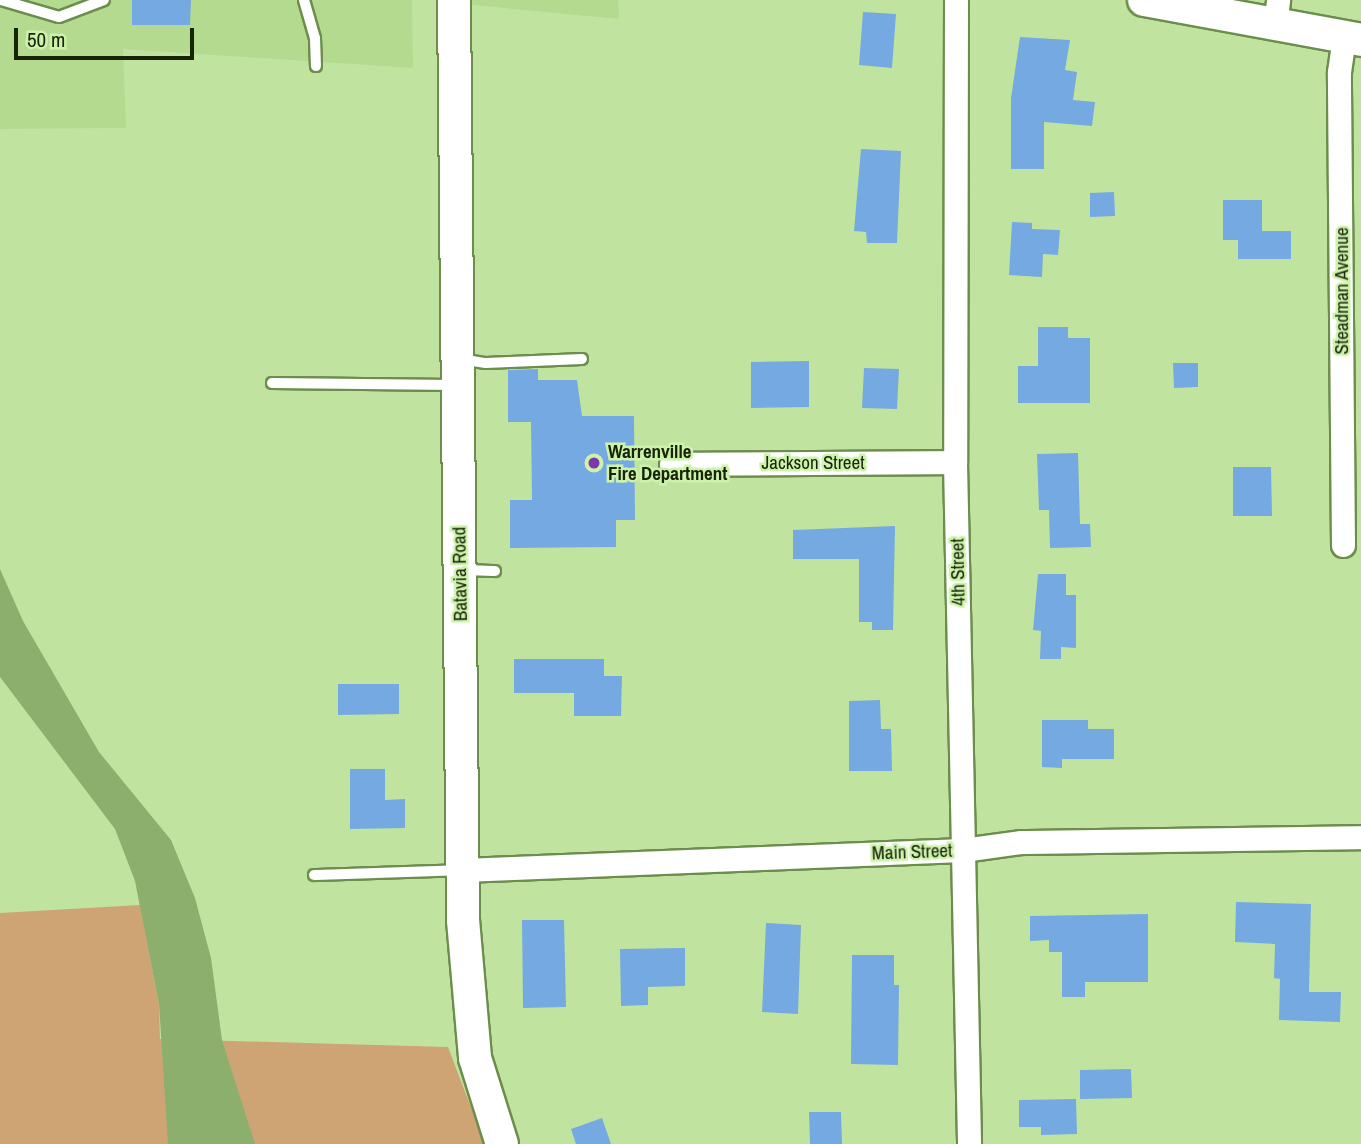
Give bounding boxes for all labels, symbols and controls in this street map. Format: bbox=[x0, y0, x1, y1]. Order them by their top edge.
scale bar bbox=[18, 14, 198, 58]
text: 50 m bbox=[27, 25, 65, 54]
street label: Steadman Avenue bbox=[1331, 227, 1353, 355]
place label: Warrenville Fire Department bbox=[608, 441, 727, 485]
street label: Jackson Street bbox=[761, 452, 865, 474]
marker: Warrenville Fire Department bbox=[586, 455, 602, 471]
street label: Batavia Road bbox=[448, 527, 472, 621]
street label: 4th Street bbox=[946, 538, 970, 606]
street label: Main Street bbox=[871, 839, 953, 865]

